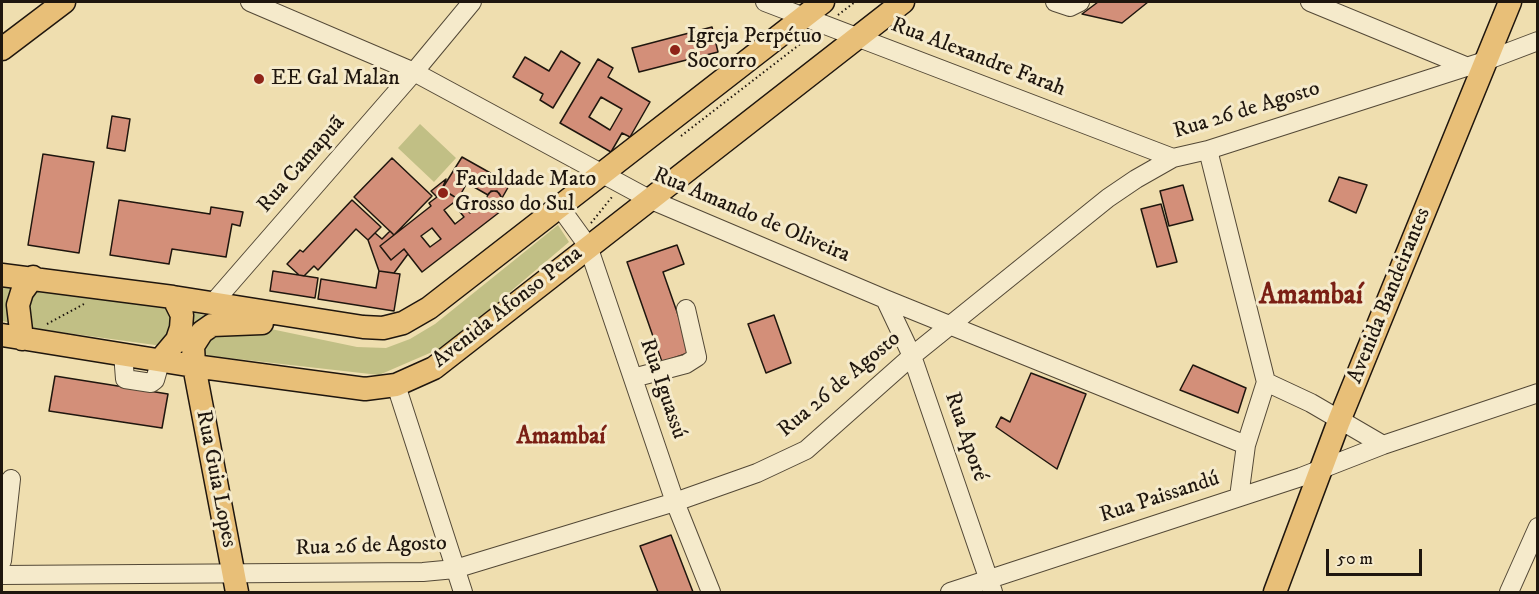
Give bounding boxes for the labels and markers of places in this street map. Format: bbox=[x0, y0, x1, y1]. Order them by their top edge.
place label: Igreja Perpétuo Socorro bbox=[687, 24, 822, 76]
marker: Igreja Perpétuo Socorro bbox=[668, 43, 682, 57]
place label: EE Gal Malan bbox=[271, 66, 400, 92]
marker: EE Gal Malan bbox=[252, 72, 266, 86]
place label: Faculdade Mato Grosso do Sul bbox=[455, 167, 596, 218]
marker: Faculdade Mato Grosso do Sul bbox=[436, 186, 450, 200]

